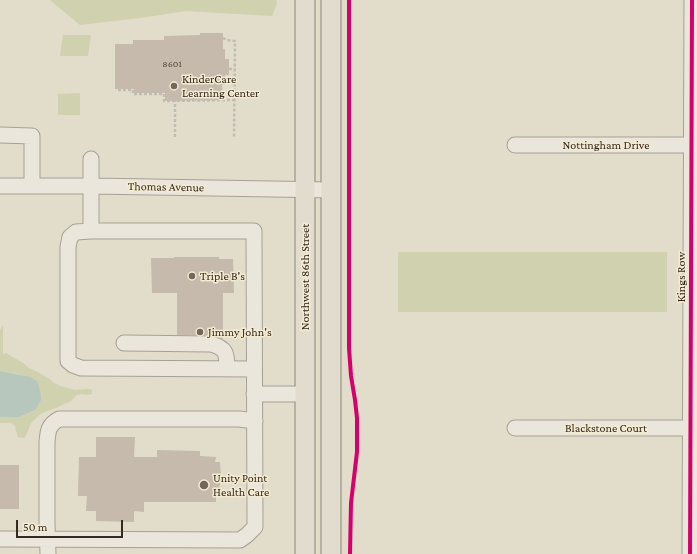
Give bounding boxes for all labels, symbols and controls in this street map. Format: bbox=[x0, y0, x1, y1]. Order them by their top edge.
house number: 8601 bbox=[162, 58, 182, 70]
place label: KinderCare Learning Center bbox=[182, 72, 259, 100]
marker: KinderCare Learning Center bbox=[169, 81, 179, 91]
street label: Nottingham Drive bbox=[562, 138, 650, 152]
street label: Thomas Avenue bbox=[128, 179, 204, 195]
street label: Northwest 86th Street bbox=[298, 224, 312, 330]
street label: Kings Row bbox=[674, 252, 688, 302]
place label: Triple B's bbox=[200, 269, 245, 283]
marker: Triple B's bbox=[187, 271, 197, 281]
place label: Jimmy John's bbox=[208, 325, 272, 339]
marker: Jimmy John's bbox=[195, 327, 205, 337]
street label: Blackstone Court bbox=[565, 421, 647, 435]
place label: Unity Point Health Care bbox=[213, 471, 269, 499]
marker: Unity Point Health Care bbox=[198, 479, 210, 491]
scale bar bbox=[18, 512, 125, 538]
text: 50 m bbox=[23, 520, 47, 534]

